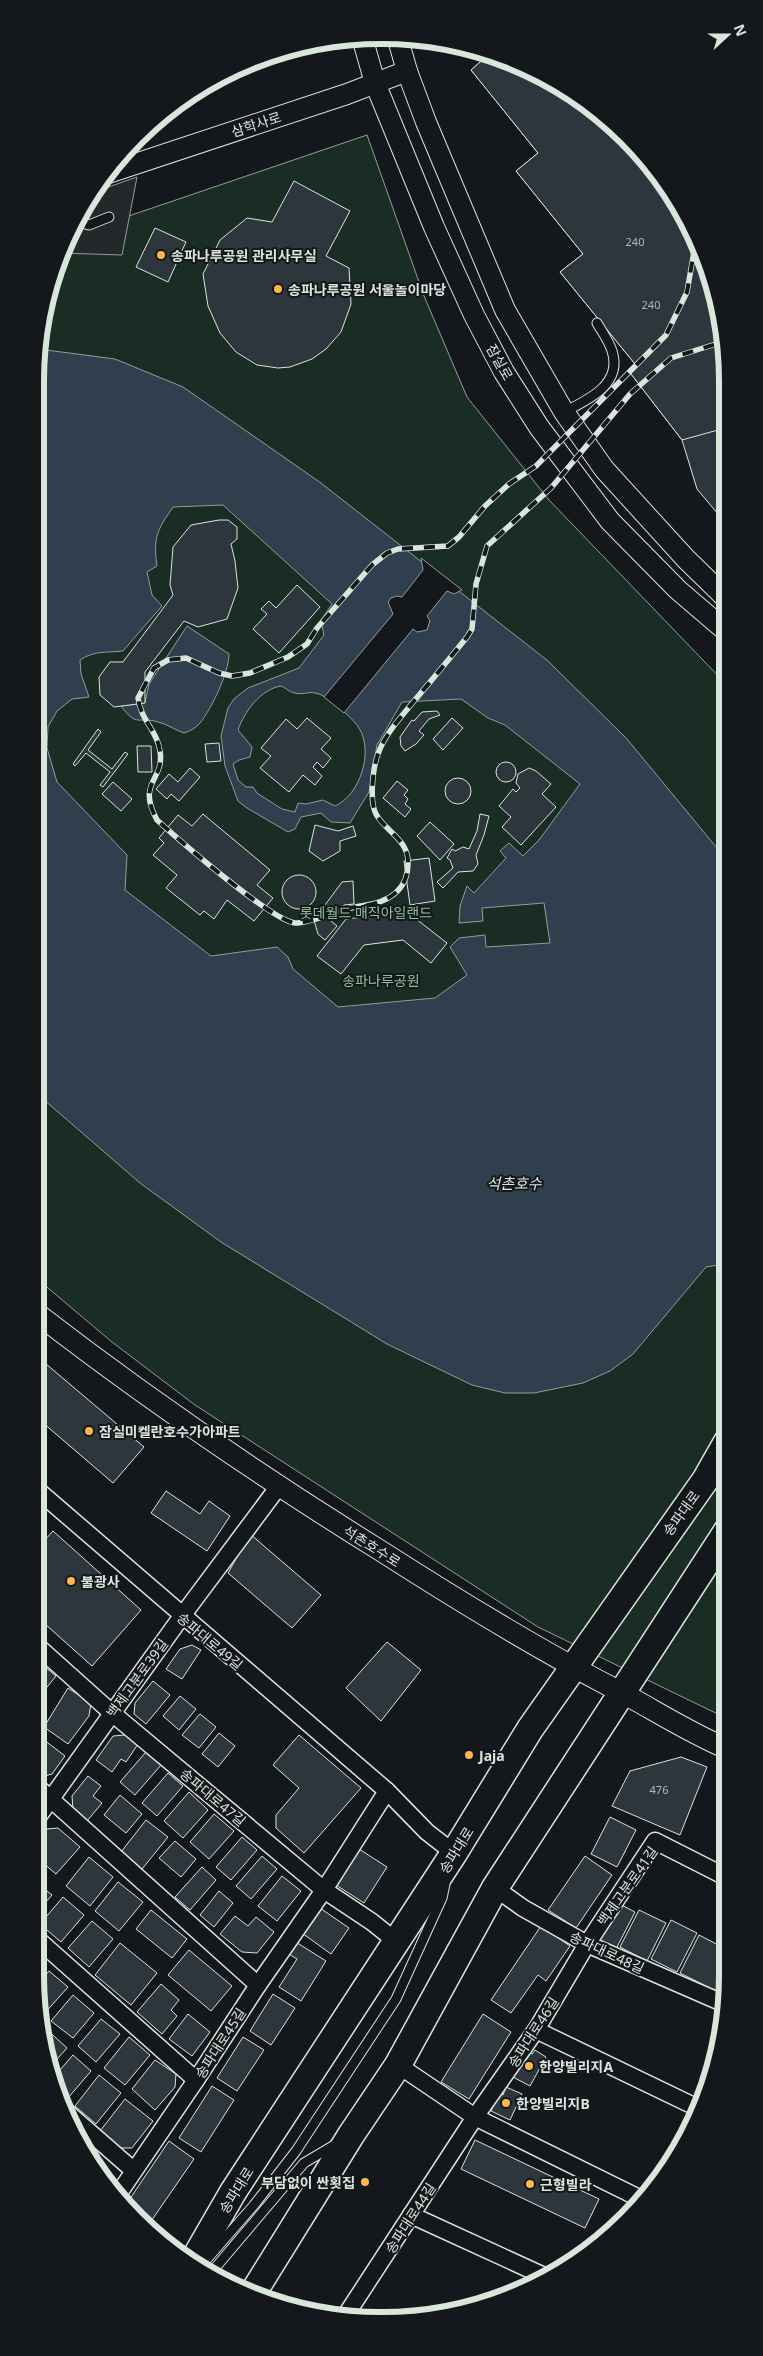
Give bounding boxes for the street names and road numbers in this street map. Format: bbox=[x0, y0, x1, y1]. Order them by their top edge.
street label: 삼학사로 bbox=[229, 107, 284, 141]
street label: 잠실로 bbox=[482, 340, 518, 384]
street label: 송파대로 bbox=[658, 1486, 704, 1539]
street label: 석촌호수로 bbox=[340, 1521, 404, 1571]
street label: 송파대로49길 bbox=[173, 1608, 247, 1674]
street label: 백제고분로39길 bbox=[102, 1635, 172, 1721]
street label: 송파대로47길 bbox=[176, 1764, 250, 1830]
street label: 송파대로 bbox=[434, 1823, 478, 1877]
street label: 백제고분로41길 bbox=[592, 1842, 662, 1930]
street label: 송파대로48길 bbox=[567, 1926, 647, 1978]
street label: 송파대로46길 bbox=[503, 1993, 563, 2071]
street label: 송파대로45길 bbox=[190, 2004, 250, 2082]
street label: 송파대로 bbox=[214, 2163, 258, 2217]
street label: 송파대로44길 bbox=[380, 2179, 440, 2257]

